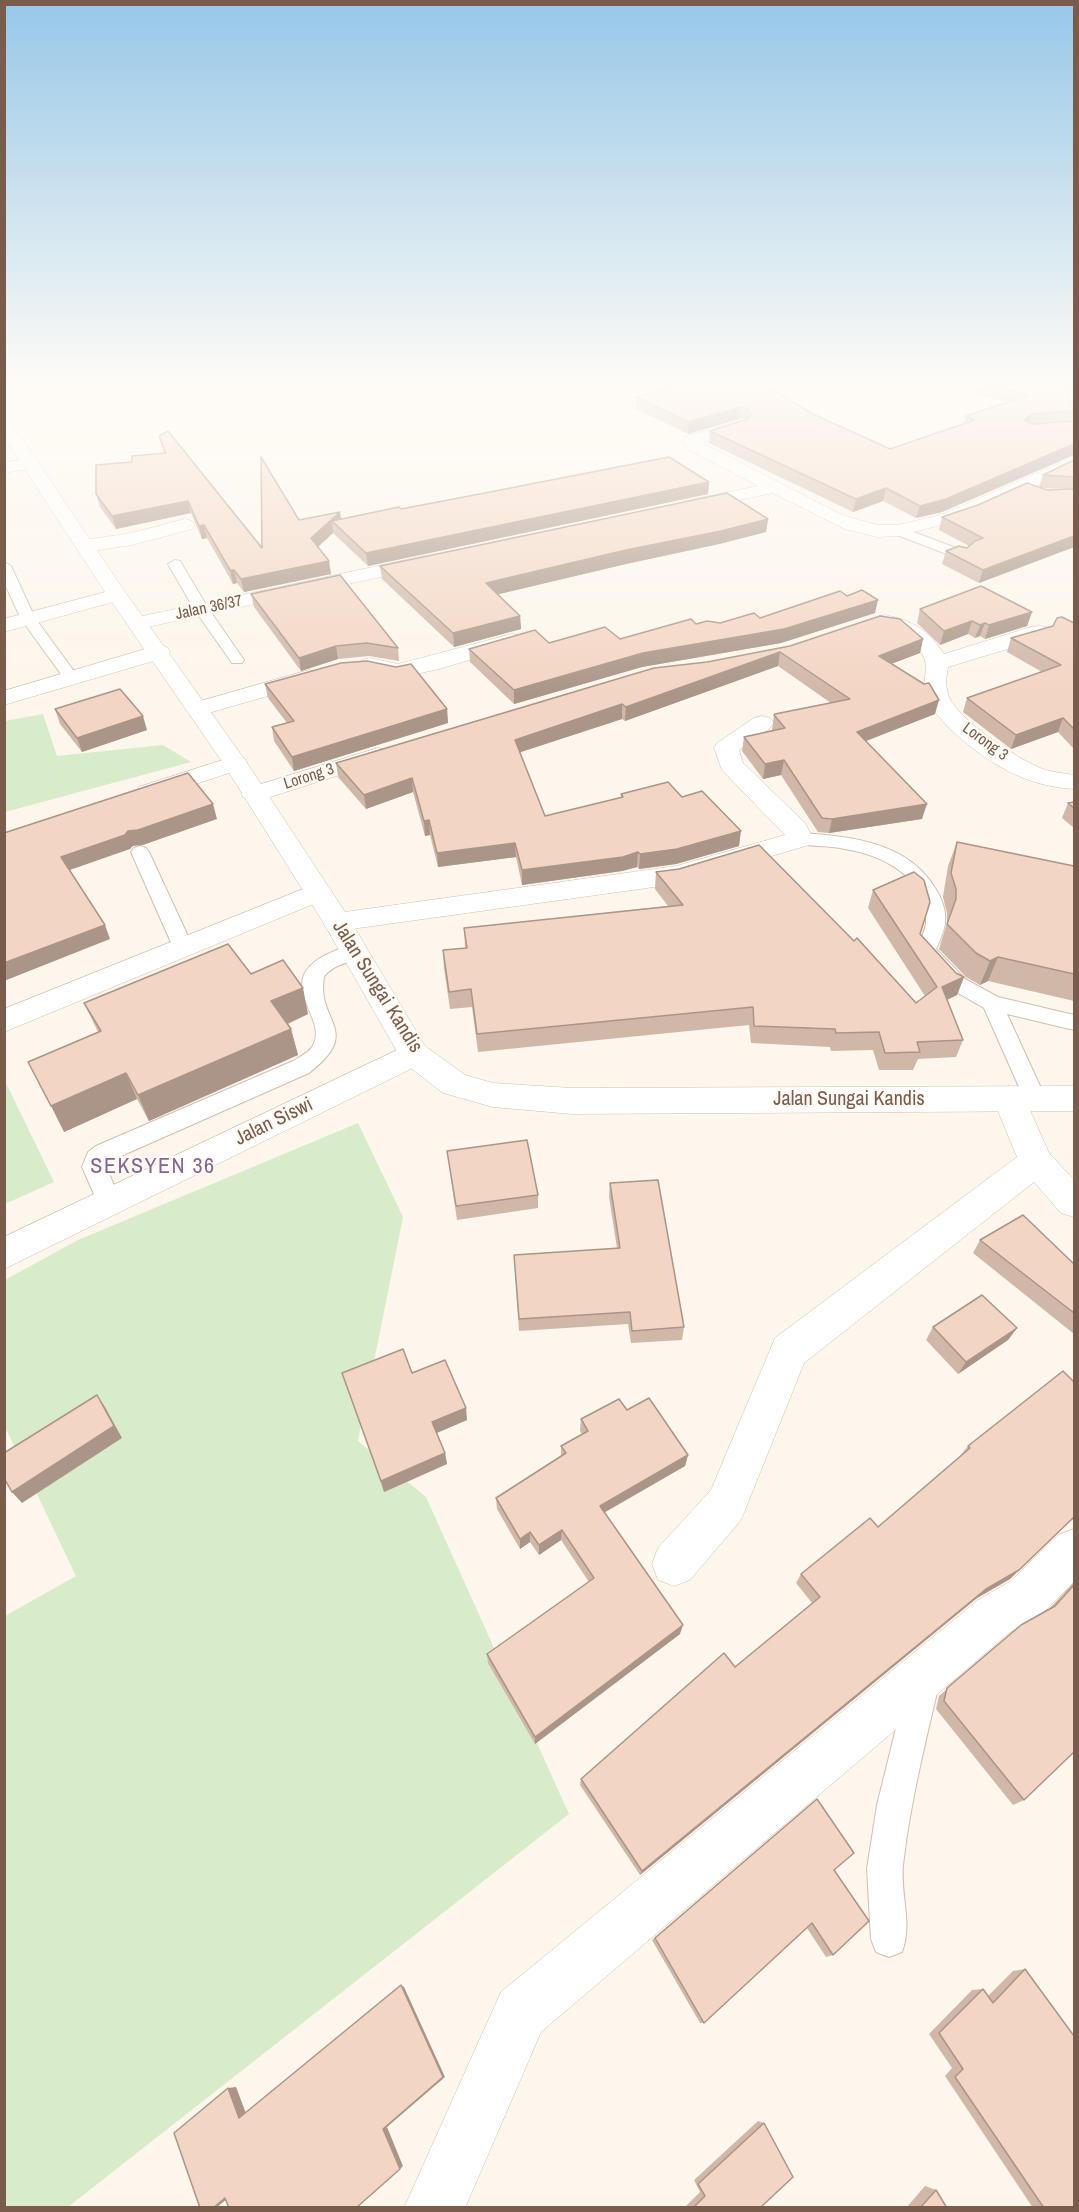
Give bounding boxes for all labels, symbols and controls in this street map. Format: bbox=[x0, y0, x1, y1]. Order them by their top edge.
street label: Jalan 36/37 bbox=[174, 592, 244, 624]
street label: Lorong 3 bbox=[958, 719, 1012, 765]
street label: Lorong 3 bbox=[281, 760, 337, 794]
street label: Jalan Sungai Kandis bbox=[327, 916, 427, 1058]
street label: Jalan Sungai Kandis bbox=[773, 1088, 925, 1112]
street label: Jalan Siswi bbox=[231, 1093, 317, 1151]
district label: SEKSYEN 36 bbox=[90, 1154, 216, 1180]

